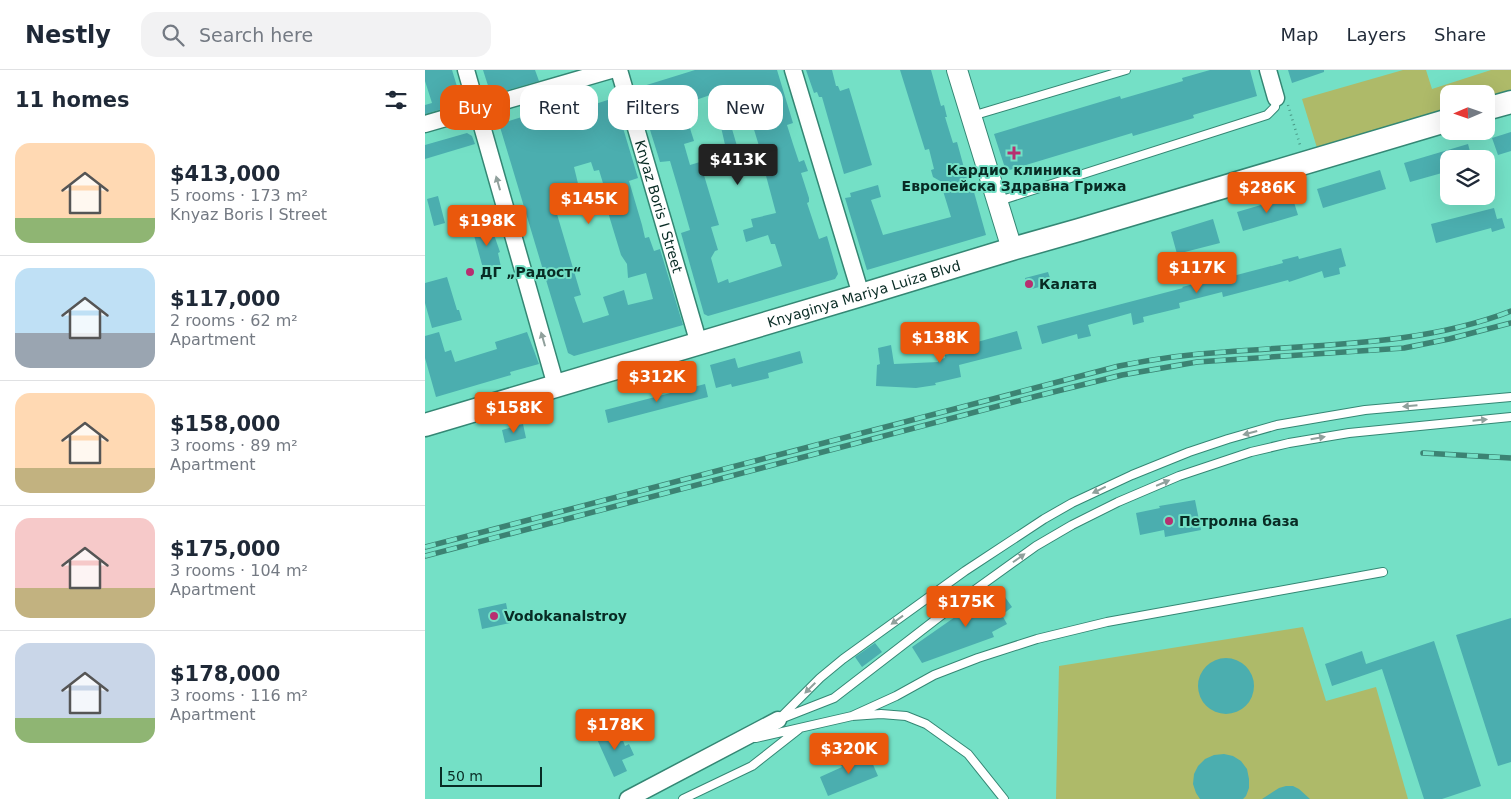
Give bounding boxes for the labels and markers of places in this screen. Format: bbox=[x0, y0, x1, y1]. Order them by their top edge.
pin: $413K bbox=[703, 144, 773, 186]
marker: Кардио клиника Европейска Здравна Грижа bbox=[1007, 146, 1021, 160]
place label: Кардио клиника Европейска Здравна Грижа bbox=[902, 162, 1126, 194]
pin: $286K bbox=[1232, 172, 1302, 214]
pin: $145K bbox=[554, 182, 624, 225]
pin: $198K bbox=[452, 204, 522, 247]
pin: $117K bbox=[1162, 252, 1232, 294]
place label: ДГ „Радост“ bbox=[480, 264, 582, 280]
marker: ДГ „Радост“ bbox=[464, 266, 476, 278]
place label: Калата bbox=[1039, 276, 1097, 292]
marker: Калата bbox=[1023, 278, 1035, 290]
pin: $138K bbox=[905, 322, 975, 364]
pin: $312K bbox=[622, 360, 692, 403]
pin: $158K bbox=[479, 392, 549, 434]
place label: Петролна база bbox=[1179, 513, 1299, 529]
marker: Петролна база bbox=[1163, 515, 1175, 527]
pin: $175K bbox=[931, 586, 1001, 628]
place label: Vodokanalstroy bbox=[504, 608, 627, 624]
marker: Vodokanalstroy bbox=[488, 610, 500, 622]
pin: $178K bbox=[580, 708, 650, 751]
pin: $320K bbox=[814, 732, 884, 775]

